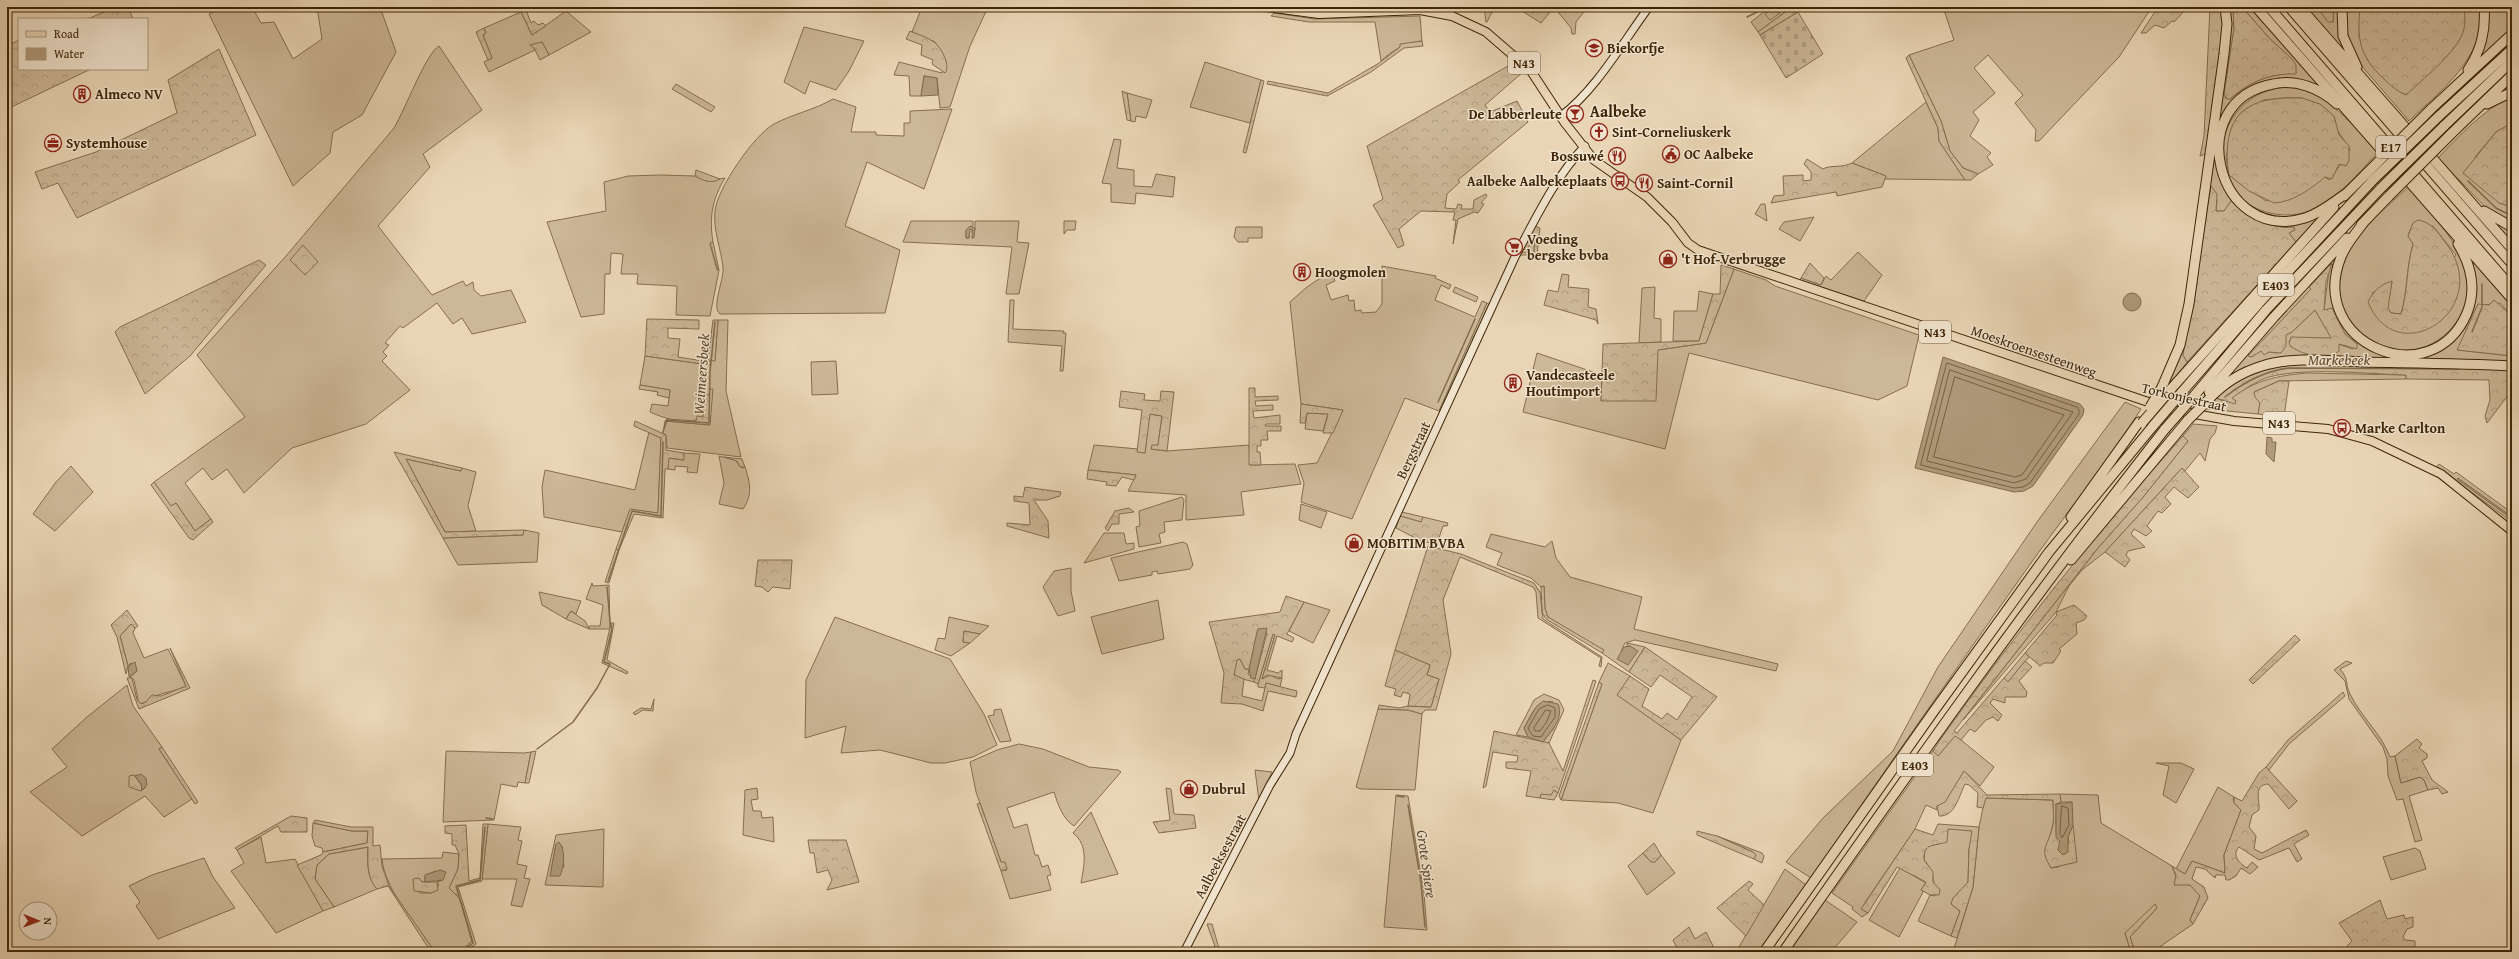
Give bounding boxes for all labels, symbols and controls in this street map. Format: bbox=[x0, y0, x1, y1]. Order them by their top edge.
legend bbox=[18, 18, 148, 70]
text: Road bbox=[54, 25, 80, 42]
school or university icon: Biekorfje bbox=[1584, 38, 1604, 58]
place label: Biekorfje bbox=[1607, 38, 1664, 58]
text: Water bbox=[54, 45, 84, 62]
road number: N43 bbox=[1508, 52, 1540, 74]
building icon: Almeco NV bbox=[72, 84, 92, 104]
place label: Almeco NV bbox=[95, 84, 164, 104]
district label: Aalbeke bbox=[1590, 99, 1646, 123]
place label: De Labberleute bbox=[1468, 104, 1562, 124]
bar icon: De Labberleute bbox=[1565, 104, 1585, 124]
church icon: Sint-Corneliuskerk bbox=[1589, 122, 1609, 142]
place label: Sint-Corneliuskerk bbox=[1612, 122, 1732, 142]
office icon: Systemhouse bbox=[43, 133, 63, 153]
place label: Systemhouse bbox=[66, 133, 147, 153]
road number: E17 bbox=[2376, 136, 2406, 158]
public building icon: OC Aalbeke bbox=[1661, 144, 1681, 164]
place label: OC Aalbeke bbox=[1684, 144, 1753, 164]
place label: Bossuwé bbox=[1551, 146, 1604, 166]
restaurant icon: Bossuwé bbox=[1607, 146, 1627, 166]
place label: Aalbeke Aalbekeplaats bbox=[1467, 171, 1607, 191]
bus stop icon: Aalbeke Aalbekeplaats bbox=[1610, 171, 1630, 191]
restaurant icon: Saint-Cornil bbox=[1634, 173, 1654, 193]
place label: Saint-Cornil bbox=[1657, 173, 1734, 193]
place label: Voeding bergske bvba bbox=[1527, 229, 1609, 265]
supermarket icon: Voeding bergske bvba bbox=[1504, 237, 1524, 257]
shop icon: 't Hof-Verbrugge bbox=[1658, 249, 1678, 269]
place label: 't Hof-Verbrugge bbox=[1681, 249, 1786, 269]
building icon: Hoogmolen bbox=[1292, 262, 1312, 282]
place label: Hoogmolen bbox=[1315, 262, 1387, 282]
road number: E403 bbox=[2258, 274, 2294, 296]
street label: Moeskroensesteenweg bbox=[1968, 320, 2100, 382]
road number: N43 bbox=[1919, 321, 1951, 343]
water label: Weimeersbeek bbox=[688, 333, 714, 415]
water label: Markebeek bbox=[2308, 349, 2370, 370]
place label: Vandecasteele Houtimport bbox=[1526, 365, 1615, 401]
building icon: Vandecasteele Houtimport bbox=[1503, 373, 1523, 393]
street label: Torkonjestraat bbox=[2140, 378, 2229, 417]
road number: N43 bbox=[2263, 412, 2295, 434]
street label: Bergstraat bbox=[1391, 418, 1435, 482]
bus stop icon: Marke Carlton bbox=[2332, 418, 2352, 438]
place label: Marke Carlton bbox=[2355, 418, 2446, 438]
shop icon: MOBITIM BVBA bbox=[1344, 533, 1364, 553]
place label: MOBITIM BVBA bbox=[1367, 533, 1465, 553]
road number: E403 bbox=[1897, 754, 1933, 776]
shop icon: Dubrul bbox=[1179, 779, 1199, 799]
place label: Dubrul bbox=[1202, 779, 1246, 799]
street label: Aalbeeksestraat bbox=[1189, 810, 1251, 902]
water label: Grote Spiere bbox=[1412, 828, 1442, 900]
north arrow bbox=[18, 901, 58, 941]
text: N bbox=[40, 917, 56, 926]

